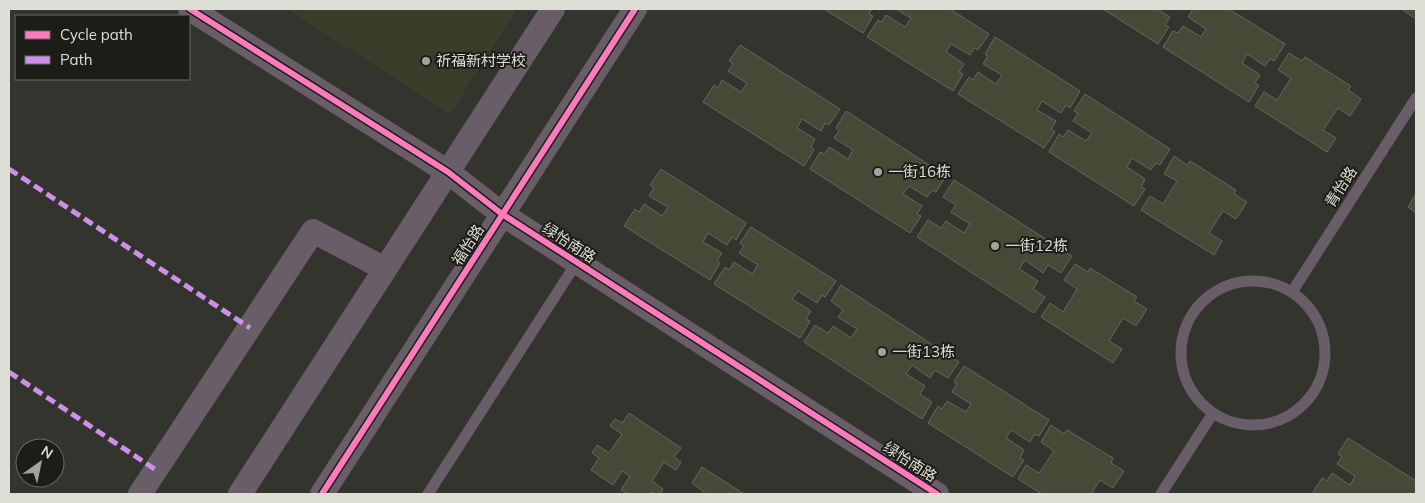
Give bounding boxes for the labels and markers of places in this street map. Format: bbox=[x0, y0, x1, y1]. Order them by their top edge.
place label: 祈福新村学校 bbox=[436, 51, 526, 70]
marker: 祈福新村学校 bbox=[420, 55, 432, 67]
place label: 一街16栋 bbox=[888, 162, 951, 181]
marker: 一街16栋 bbox=[872, 166, 884, 178]
place label: 一街12栋 bbox=[1005, 236, 1068, 255]
marker: 一街12栋 bbox=[989, 240, 1001, 252]
place label: 一街13栋 bbox=[892, 342, 955, 361]
marker: 一街13栋 bbox=[876, 346, 888, 358]

